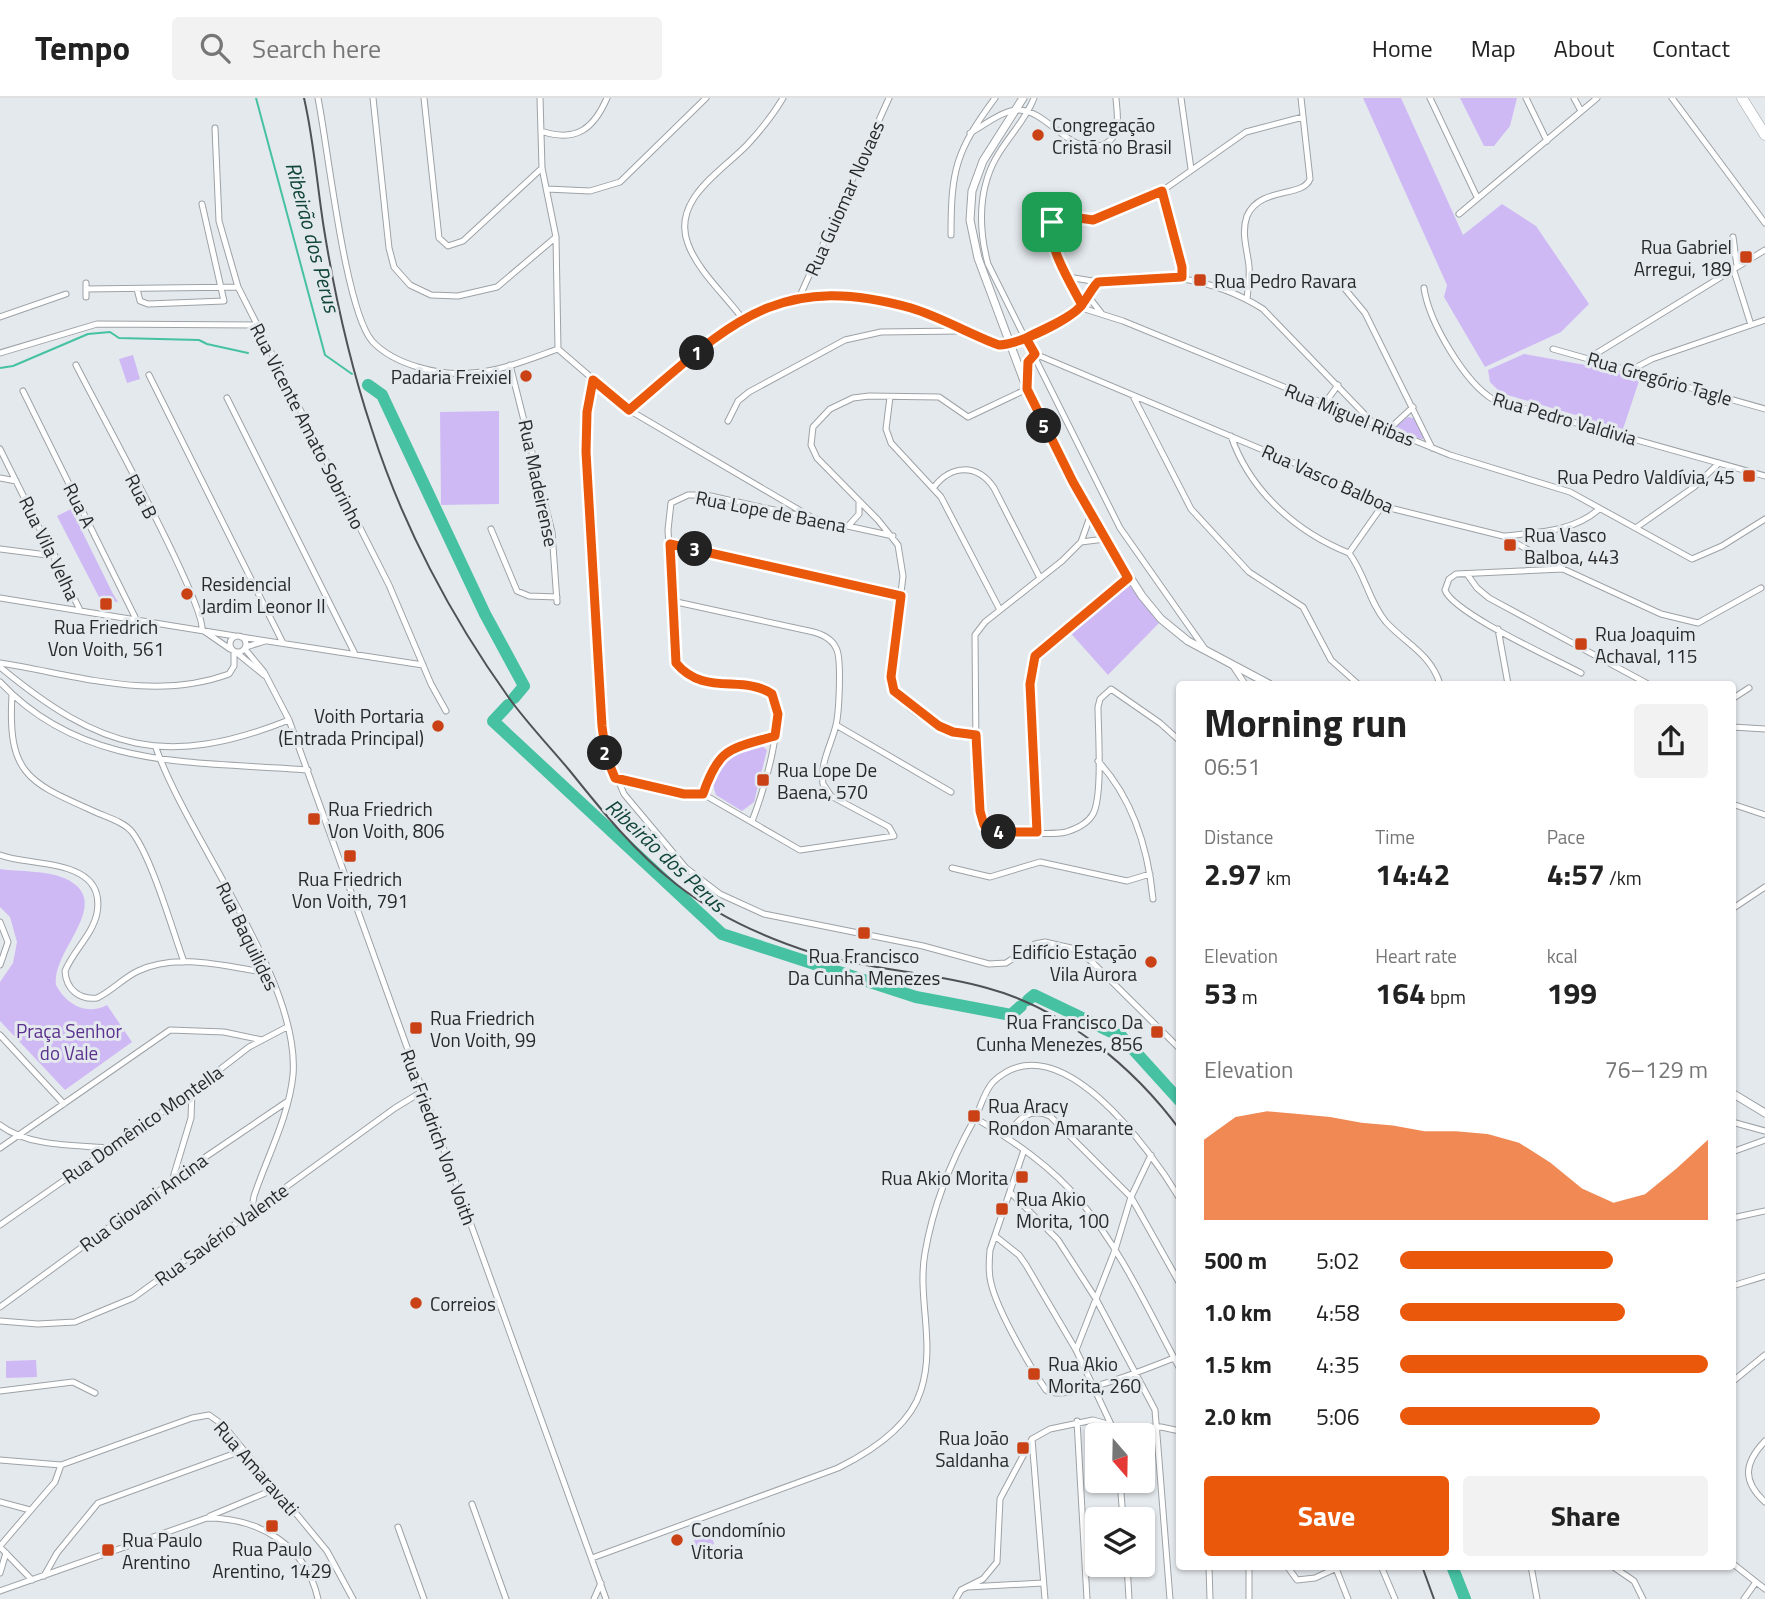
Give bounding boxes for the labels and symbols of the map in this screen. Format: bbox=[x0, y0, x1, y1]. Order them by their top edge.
place label: Congregação Cristã no Brasil bbox=[1052, 110, 1172, 161]
street label: Rua Guiomar Novaes bbox=[797, 116, 891, 280]
marker: Congregação Cristã no Brasil bbox=[1030, 127, 1046, 143]
water label: Ribeirão dos Perus bbox=[278, 158, 349, 318]
pin bbox=[1022, 192, 1082, 252]
place label: Rua Gabriel Arregui, 189 bbox=[1634, 232, 1732, 283]
marker: Rua Gabriel Arregui, 189 bbox=[1738, 249, 1754, 265]
place label: Rua Pedro Ravara bbox=[1214, 266, 1357, 295]
marker: Rua Pedro Ravara bbox=[1192, 272, 1208, 288]
street label: Rua Vicente Amato Sobrinho bbox=[243, 318, 373, 534]
pin: 1 bbox=[680, 336, 714, 370]
street label: Rua Gregório Tagle bbox=[1584, 343, 1736, 413]
place label: Padaria Freixiel bbox=[391, 362, 512, 391]
marker: Padaria Freixiel bbox=[518, 368, 534, 384]
street label: Rua Miguel Ribas bbox=[1281, 375, 1419, 453]
street label: Rua Pedro Valdivia bbox=[1490, 384, 1641, 453]
pin: 5 bbox=[1026, 408, 1062, 444]
street label: Rua Madeirense bbox=[511, 417, 567, 549]
street label: Rua Vasco Balboa bbox=[1257, 436, 1399, 520]
place label: Rua Pedro Valdívia, 45 bbox=[1557, 462, 1735, 491]
street label: Rua B bbox=[118, 468, 166, 524]
marker: Rua Pedro Valdívia, 45 bbox=[1741, 468, 1757, 484]
street label: Rua A bbox=[56, 478, 104, 532]
street label: Rua Lope de Baena bbox=[693, 482, 849, 540]
street label: Rua Vila Velha bbox=[12, 491, 88, 606]
place label: Rua Vasco Balboa, 443 bbox=[1524, 520, 1620, 571]
pin: 3 bbox=[678, 532, 712, 566]
marker: Rua Vasco Balboa, 443 bbox=[1502, 537, 1518, 553]
place label: Residencial Jardim Leonor II bbox=[201, 569, 326, 620]
marker: Residencial Jardim Leonor II bbox=[179, 586, 195, 602]
marker: Rua Friedrich Von Voith, 561 bbox=[98, 596, 114, 612]
place label: Rua Friedrich Von Voith, 561 bbox=[48, 612, 164, 663]
place label: Rua Joaquim Achaval, 115 bbox=[1595, 619, 1697, 670]
marker: Rua Joaquim Achaval, 115 bbox=[1573, 636, 1589, 652]
place label: Voith Portaria (Entrada Principal) bbox=[278, 701, 424, 752]
marker: Voith Portaria (Entrada Principal) bbox=[430, 718, 446, 734]
pin: 2 bbox=[588, 736, 622, 770]
place label: Rua Lope De Baena, 570 bbox=[777, 755, 877, 806]
marker: Rua Lope De Baena, 570 bbox=[755, 772, 771, 788]
water label: Ribeirão dos Perus bbox=[599, 791, 735, 921]
place label: Rua Friedrich Von Voith, 806 bbox=[328, 794, 445, 845]
marker: Rua Friedrich Von Voith, 806 bbox=[306, 811, 322, 827]
pin: 4 bbox=[982, 814, 1016, 850]
marker: Rua Friedrich Von Voith, 791 bbox=[342, 848, 358, 864]
place label: Rua Friedrich Von Voith, 791 bbox=[292, 864, 408, 915]
street label: Rua Baquilides bbox=[209, 877, 287, 996]
marker: Rua Francisco Da Cunha Menezes bbox=[856, 925, 872, 941]
place label: Edifício Estação Vila Aurora bbox=[1012, 937, 1137, 988]
place label: Rua Francisco Da Cunha Menezes bbox=[788, 941, 940, 992]
marker: Edifício Estação Vila Aurora bbox=[1143, 954, 1159, 970]
place label: Rua Friedrich Von Voith, 99 bbox=[430, 1003, 536, 1054]
place label: Rua Francisco Da Cunha Menezes, 856 bbox=[976, 1007, 1143, 1058]
park label: Praça Senhor do Vale bbox=[16, 1016, 123, 1067]
marker: Rua Friedrich Von Voith, 99 bbox=[408, 1020, 424, 1036]
marker: Rua Francisco Da Cunha Menezes, 856 bbox=[1149, 1024, 1165, 1040]
street label: Rua Friedrich Von Voith bbox=[394, 1045, 484, 1229]
street label: Rua Domênico Montella bbox=[56, 1057, 229, 1191]
place label: Rua Aracy Rondon Amarante bbox=[988, 1091, 1133, 1142]
marker: Rua Aracy Rondon Amarante bbox=[966, 1108, 982, 1124]
street label: Rua Giovani Ancina bbox=[73, 1145, 213, 1258]
place label: Rua Akio Morita bbox=[881, 1163, 1008, 1192]
marker: Rua Akio Morita bbox=[1014, 1169, 1030, 1185]
street label: Rua Savério Valente bbox=[148, 1175, 294, 1293]
place label: Rua Akio Morita, 100 bbox=[1016, 1184, 1109, 1235]
marker: Rua Akio Morita, 100 bbox=[994, 1201, 1010, 1217]
place label: Correios bbox=[430, 1289, 496, 1318]
marker: Correios bbox=[408, 1295, 424, 1311]
place label: Rua Akio Morita, 260 bbox=[1048, 1349, 1141, 1400]
marker: Rua Akio Morita, 260 bbox=[1026, 1366, 1042, 1382]
street label: Rua Amaravati bbox=[208, 1414, 306, 1522]
place label: Rua João Saldanha bbox=[935, 1423, 1009, 1474]
north arrow bbox=[1085, 1423, 1155, 1493]
marker: Rua João Saldanha bbox=[1015, 1440, 1031, 1456]
place label: Condomínio Vitoria bbox=[691, 1515, 786, 1566]
marker: Rua Paulo Arentino, 1429 bbox=[264, 1518, 280, 1534]
place label: Rua Paulo Arentino bbox=[122, 1525, 203, 1576]
marker: Condomínio Vitoria bbox=[669, 1532, 685, 1548]
place label: Rua Paulo Arentino, 1429 bbox=[212, 1534, 332, 1585]
marker: Rua Paulo Arentino bbox=[100, 1542, 116, 1558]

